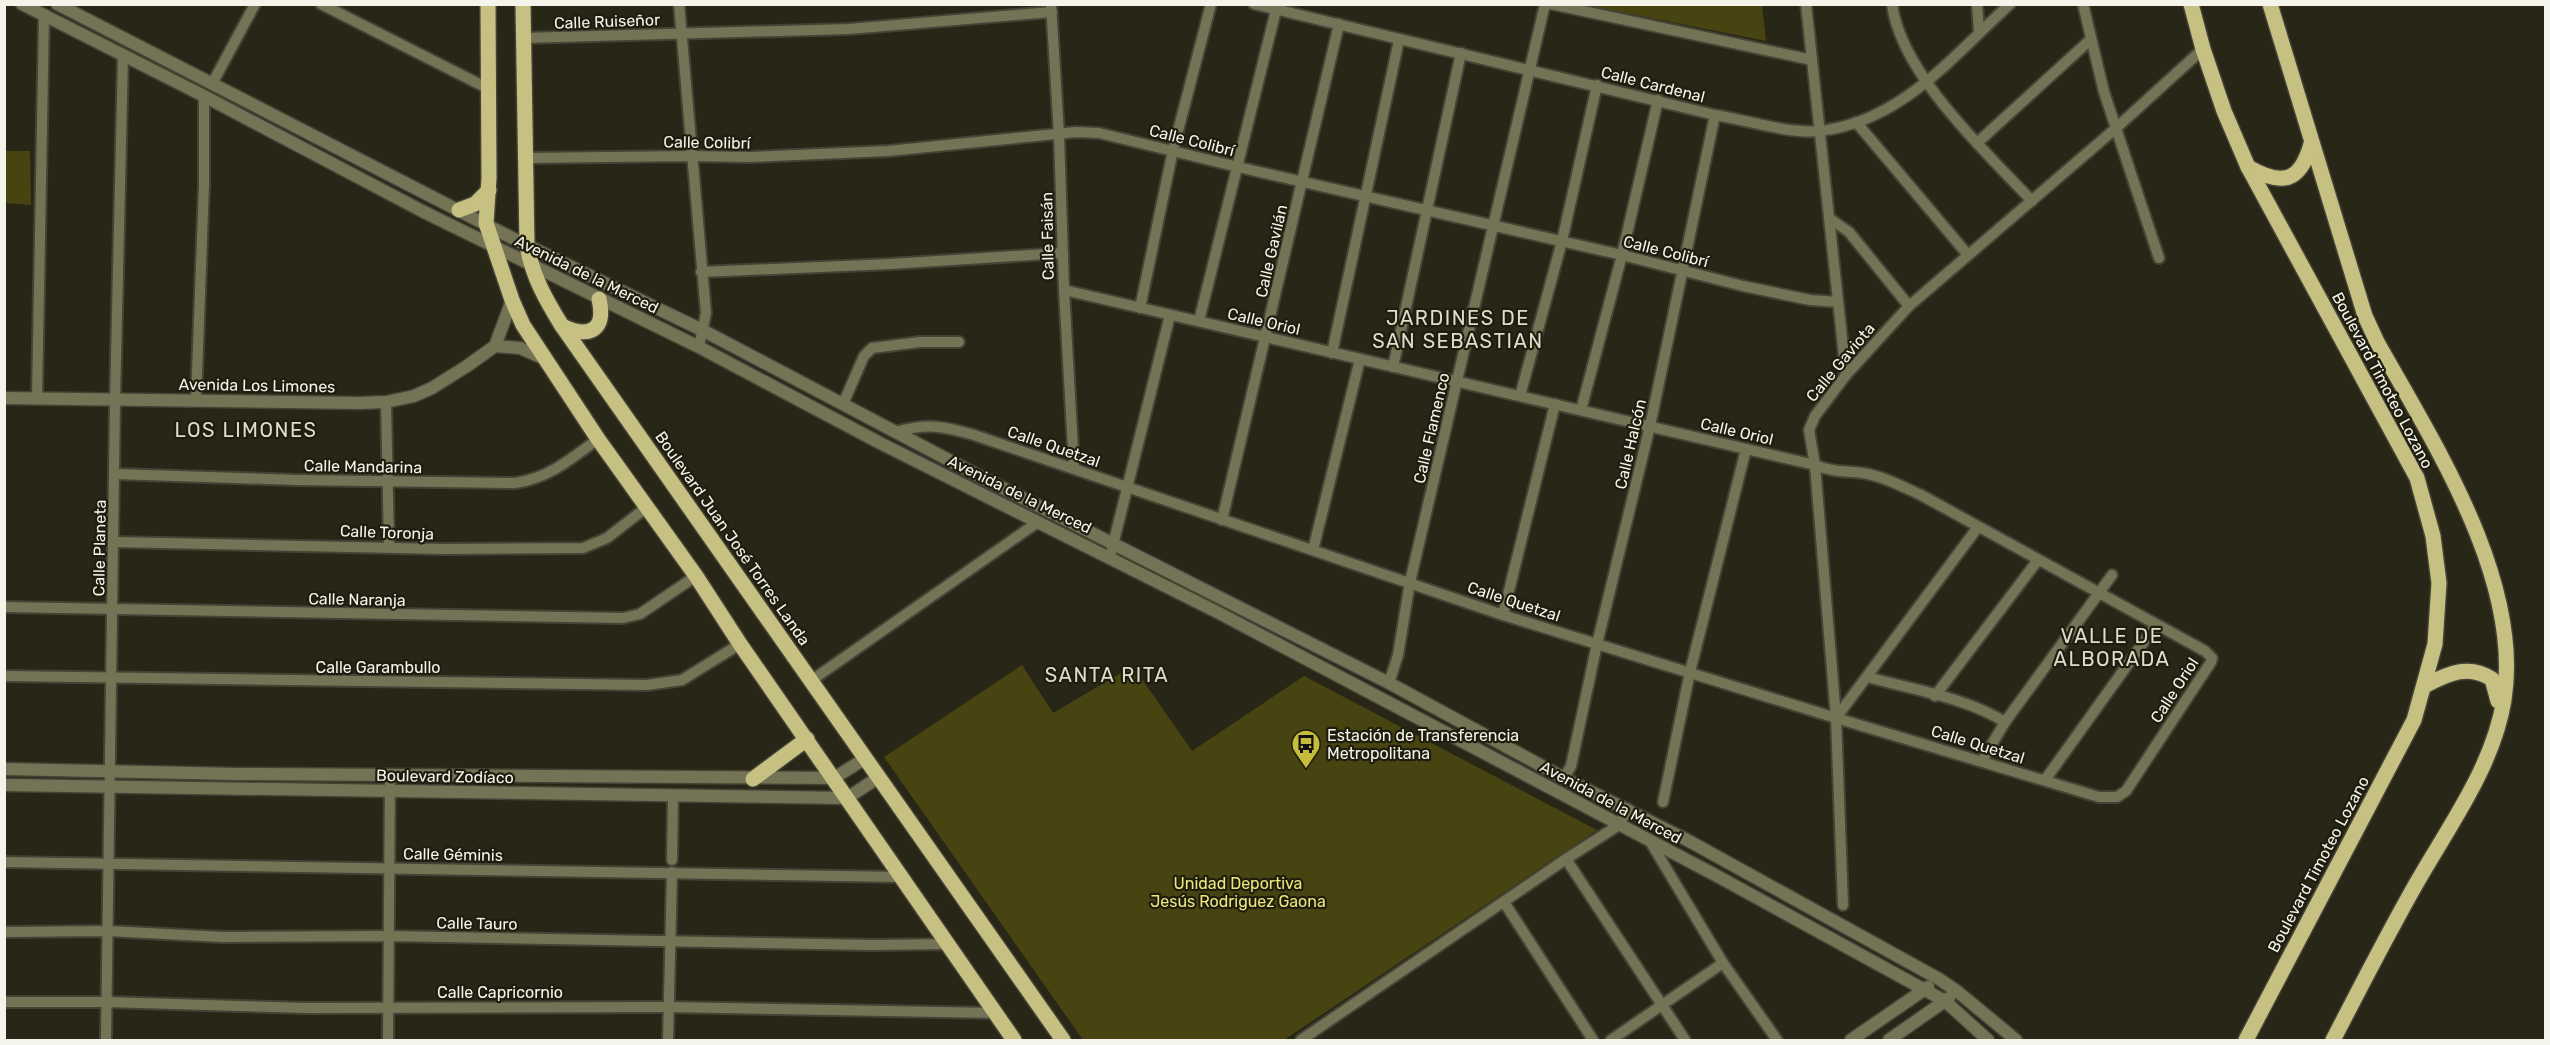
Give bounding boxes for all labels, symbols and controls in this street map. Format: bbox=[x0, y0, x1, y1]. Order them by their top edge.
street label: Calle Ruiseñor bbox=[554, 10, 660, 33]
street label: Calle Cardenal bbox=[1599, 62, 1707, 107]
street label: Calle Colibrí bbox=[1147, 121, 1238, 161]
street label: Calle Colibrí bbox=[663, 132, 752, 153]
street label: Calle Faisán bbox=[1037, 192, 1058, 280]
street label: Calle Gavilán bbox=[1252, 203, 1291, 299]
street label: Avenida de la Merced bbox=[512, 231, 662, 318]
street label: Calle Colibrí bbox=[1621, 232, 1712, 272]
street label: Boulevard Timoteo Lozano bbox=[2328, 289, 2437, 472]
street label: Calle Oriol bbox=[1226, 304, 1302, 339]
district label: JARDINES DE SAN SEBASTIAN bbox=[1372, 306, 1544, 353]
street label: Calle Gaviota bbox=[1802, 319, 1879, 405]
street label: Calle Flamenco bbox=[1410, 371, 1453, 485]
street label: Avenida Los Limones bbox=[178, 375, 336, 396]
street label: Calle Halcón bbox=[1611, 397, 1650, 491]
street label: Calle Oriol bbox=[1699, 414, 1775, 449]
district label: LOS LIMONES bbox=[174, 418, 318, 442]
street label: Calle Quetzal bbox=[1005, 422, 1103, 471]
street label: Boulevard Juan José Torres Landa bbox=[651, 428, 814, 649]
street label: Avenida de la Merced bbox=[945, 451, 1095, 538]
street label: Calle Mandarina bbox=[304, 456, 422, 477]
street label: Calle Planeta bbox=[89, 499, 110, 597]
street label: Calle Toronja bbox=[340, 521, 434, 544]
street label: Calle Quetzal bbox=[1465, 578, 1563, 625]
street label: Calle Naranja bbox=[308, 589, 406, 610]
district label: VALLE DE ALBORADA bbox=[2054, 624, 2171, 671]
street label: Calle Oriol bbox=[2146, 654, 2203, 726]
street label: Calle Garambullo bbox=[316, 658, 441, 677]
district label: SANTA RITA bbox=[1045, 663, 1169, 687]
street label: Calle Quetzal bbox=[1929, 721, 2027, 768]
place label: Estación de Transferencia Metropolitana bbox=[1327, 726, 1519, 763]
bus stop icon: Estación de Transferencia Metropolitana bbox=[1290, 728, 1322, 770]
street label: Avenida de la Merced bbox=[1537, 757, 1685, 848]
street label: Boulevard Zodíaco bbox=[376, 766, 514, 787]
street label: Boulevard Timoteo Lozano bbox=[2264, 773, 2373, 956]
street label: Calle Géminis bbox=[403, 844, 503, 865]
park label: Unidad Deportiva Jesús Rodriguez Gaona bbox=[1150, 874, 1326, 911]
street label: Calle Tauro bbox=[436, 913, 518, 934]
street label: Calle Capricornio bbox=[437, 983, 563, 1002]

